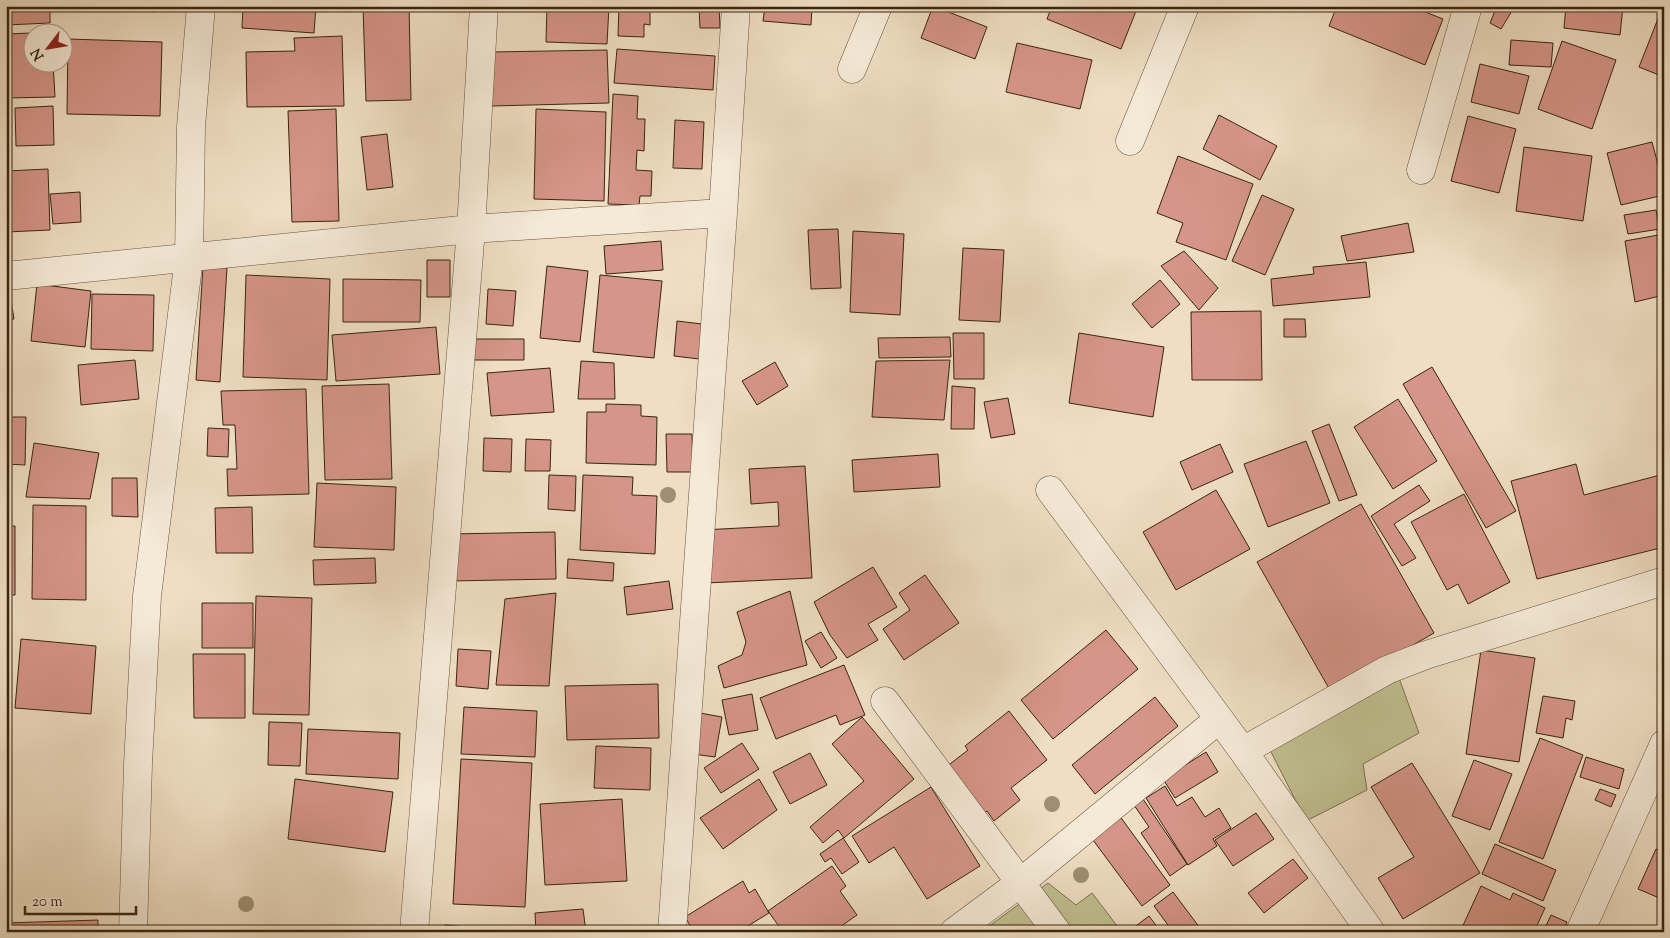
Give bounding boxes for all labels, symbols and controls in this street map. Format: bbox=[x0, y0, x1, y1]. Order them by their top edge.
north arrow bbox=[22, 22, 72, 72]
text: N bbox=[27, 44, 50, 64]
scale bar bbox=[25, 883, 136, 915]
text: 20 m bbox=[32, 892, 63, 913]

